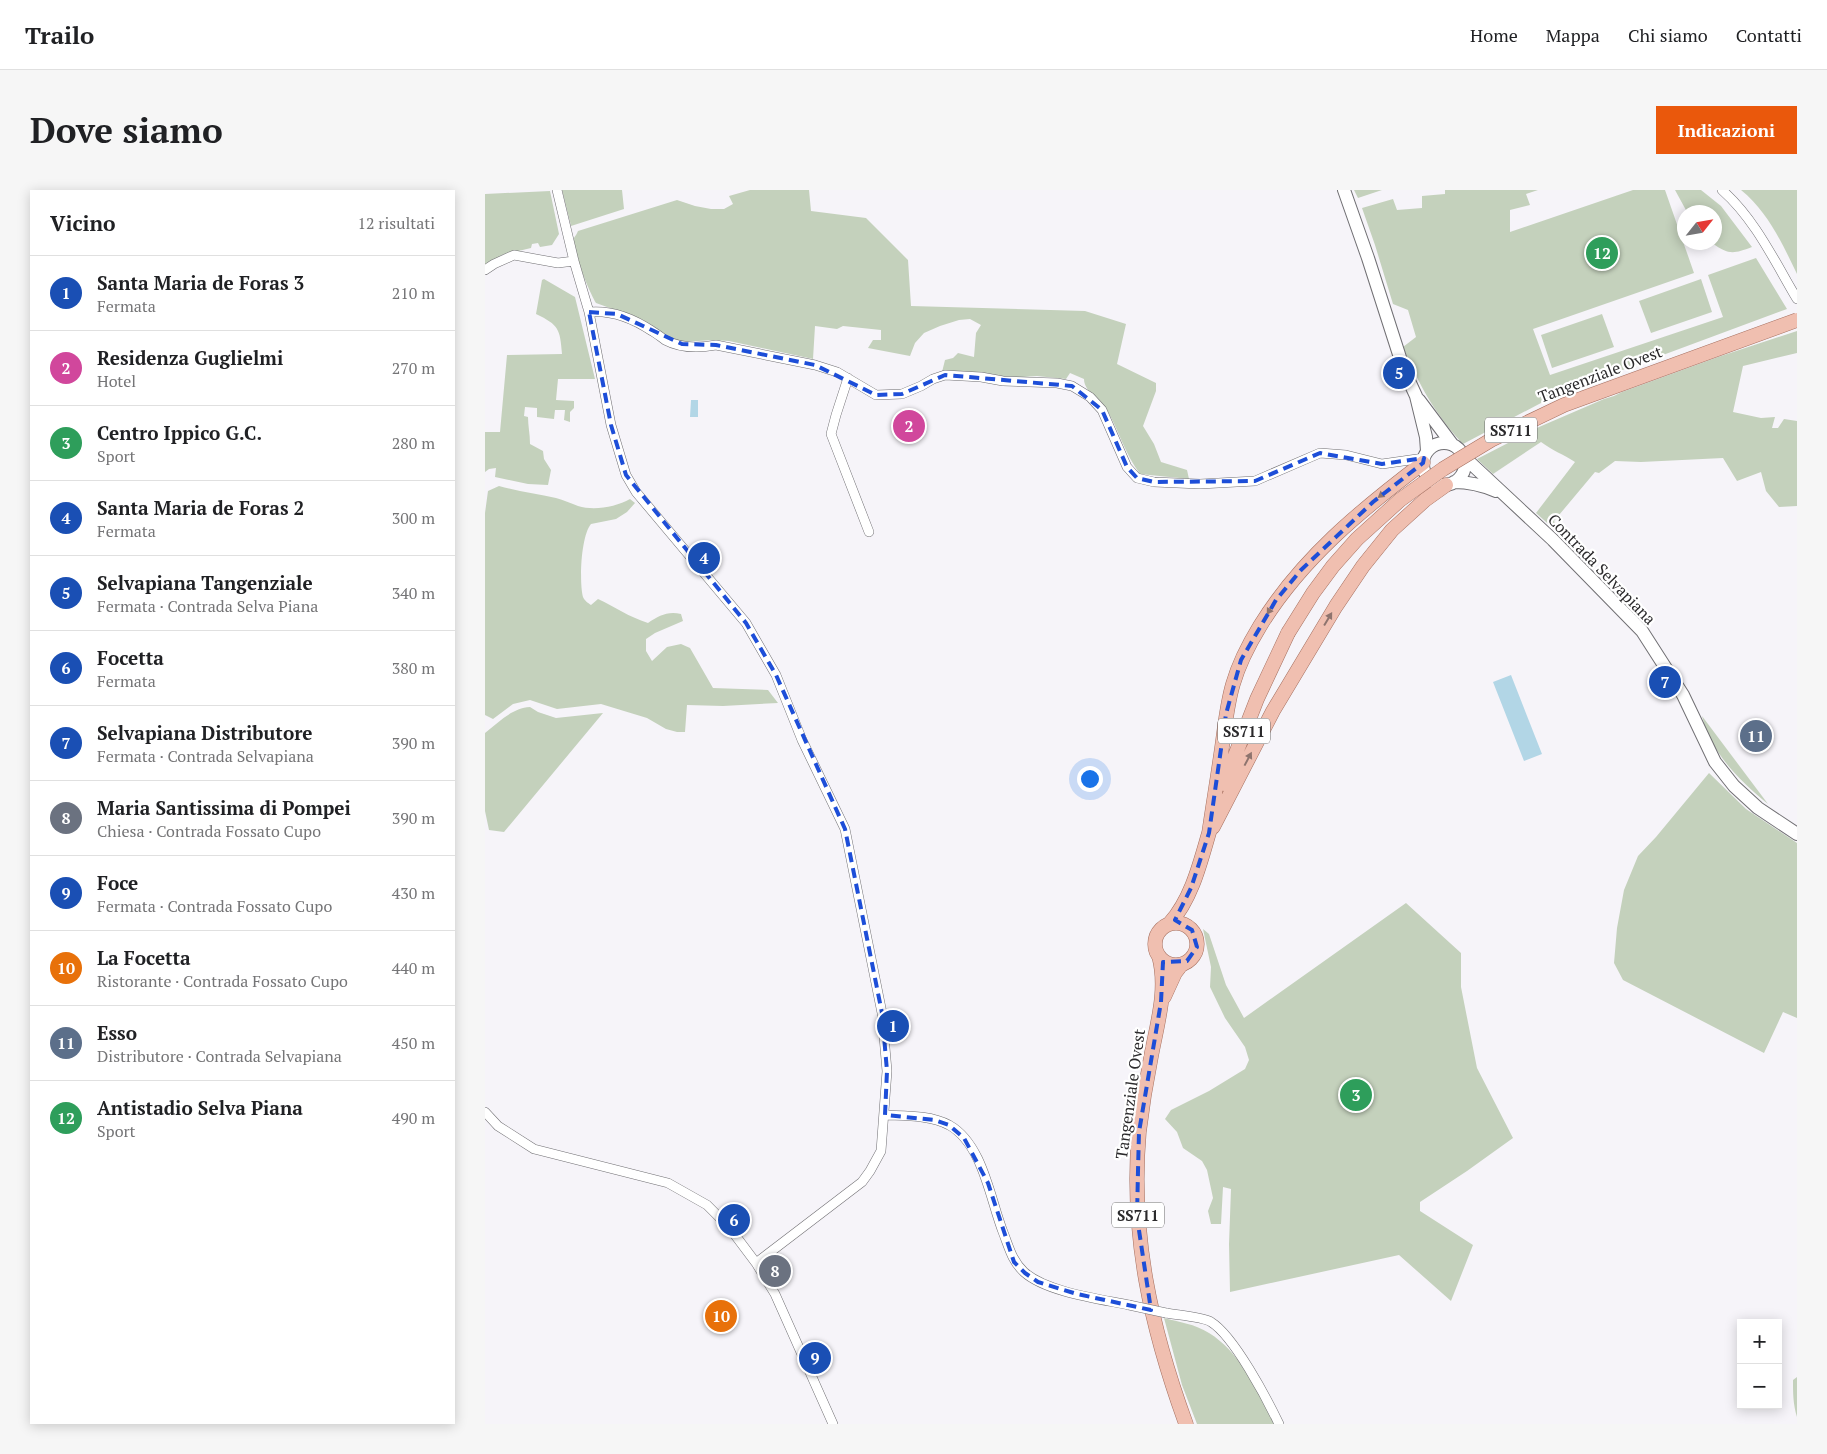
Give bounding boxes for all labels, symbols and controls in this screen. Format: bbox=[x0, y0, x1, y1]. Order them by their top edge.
text: Trailo bbox=[25, 19, 94, 51]
text: Home bbox=[1470, 23, 1518, 47]
text: Mappa bbox=[1546, 23, 1600, 47]
text: Chi siamo bbox=[1628, 23, 1708, 47]
text: Contatti bbox=[1736, 23, 1802, 47]
button: Indicazioni bbox=[1656, 106, 1797, 154]
text: Dove siamo bbox=[30, 107, 223, 153]
north arrow bbox=[1677, 205, 1722, 250]
text: Vicino bbox=[50, 209, 116, 237]
text: 12 risultati bbox=[357, 212, 435, 234]
pin: 12 bbox=[1586, 234, 1618, 272]
text: Santa Maria de Foras 3 bbox=[97, 270, 304, 295]
text: 1 bbox=[61, 282, 71, 304]
text: 210 m bbox=[392, 282, 435, 304]
text: Fermata bbox=[97, 295, 156, 317]
street label: Tangenziale Ovest bbox=[1535, 340, 1665, 408]
text: Residenza Guglielmi bbox=[97, 345, 283, 370]
pin: 5 bbox=[1383, 354, 1415, 392]
text: 2 bbox=[61, 357, 71, 379]
text: 270 m bbox=[392, 357, 435, 379]
text: Hotel bbox=[97, 370, 136, 392]
pin: 2 bbox=[893, 407, 925, 445]
road number: SS711 bbox=[1485, 418, 1537, 442]
text: Centro Ippico G.C. bbox=[97, 420, 262, 445]
text: 3 bbox=[61, 432, 71, 454]
text: 280 m bbox=[392, 432, 435, 454]
text: Sport bbox=[97, 445, 136, 467]
one-way arrow bbox=[1377, 488, 1391, 498]
text: Santa Maria de Foras 2 bbox=[97, 495, 304, 520]
text: 4 bbox=[61, 507, 71, 529]
text: 300 m bbox=[392, 507, 435, 529]
street label: Contrada Selvapiana bbox=[1543, 509, 1661, 629]
text: Fermata bbox=[97, 520, 156, 542]
pin: 4 bbox=[688, 539, 720, 577]
text: Selvapiana Tangenziale bbox=[97, 570, 313, 595]
text: 5 bbox=[61, 582, 71, 604]
text: 340 m bbox=[392, 582, 435, 604]
text: Fermata · Contrada Selva Piana bbox=[97, 595, 318, 617]
one-way arrow bbox=[1266, 602, 1276, 615]
one-way arrow bbox=[1324, 612, 1333, 625]
text: Focetta bbox=[97, 645, 164, 670]
text: 6 bbox=[61, 657, 71, 679]
text: 380 m bbox=[392, 657, 435, 679]
pin: 7 bbox=[1649, 663, 1681, 701]
text: Fermata bbox=[97, 670, 156, 692]
pin: 11 bbox=[1740, 717, 1772, 755]
road number: SS711 bbox=[1218, 718, 1270, 744]
text: Selvapiana Distributore bbox=[97, 720, 313, 745]
text: 7 bbox=[61, 732, 71, 754]
text: 390 m bbox=[392, 732, 435, 754]
text: Fermata · Contrada Selvapiana bbox=[97, 745, 314, 767]
one-way arrow bbox=[1243, 753, 1252, 766]
your location bbox=[1077, 766, 1103, 792]
text: Maria Santissima di Pompei bbox=[97, 795, 351, 820]
text: 8 bbox=[61, 807, 71, 829]
text: 390 m bbox=[392, 807, 435, 829]
text: Chiesa · Contrada Fossato Cupo bbox=[97, 820, 321, 842]
text: Foce bbox=[97, 870, 138, 895]
text: 9 bbox=[61, 882, 71, 904]
text: 430 m bbox=[392, 882, 435, 904]
text: Fermata · Contrada Fossato Cupo bbox=[97, 895, 332, 917]
text: La Focetta bbox=[97, 945, 191, 970]
text: 10 bbox=[57, 957, 75, 979]
text: 440 m bbox=[392, 957, 435, 979]
text: Ristorante · Contrada Fossato Cupo bbox=[97, 970, 348, 992]
pin: 1 bbox=[877, 1007, 909, 1045]
text: Esso bbox=[97, 1020, 137, 1045]
street label: Tangenziale Ovest bbox=[1110, 1028, 1150, 1160]
text: 11 bbox=[57, 1032, 75, 1054]
text: 450 m bbox=[392, 1032, 435, 1054]
text: Distributore · Contrada Selvapiana bbox=[97, 1045, 342, 1067]
pin: 3 bbox=[1340, 1076, 1372, 1114]
text: Antistadio Selva Piana bbox=[97, 1095, 303, 1120]
text: 12 bbox=[57, 1107, 75, 1129]
text: 490 m bbox=[392, 1107, 435, 1129]
text: Sport bbox=[97, 1120, 136, 1142]
pin: 6 bbox=[718, 1201, 750, 1239]
road number: SS711 bbox=[1112, 1202, 1164, 1228]
pin: 8 bbox=[759, 1252, 791, 1290]
pin: 10 bbox=[705, 1297, 737, 1335]
map controls bbox=[1737, 1319, 1782, 1409]
button: + bbox=[1737, 1319, 1782, 1364]
pin: 9 bbox=[799, 1339, 831, 1377]
button: − bbox=[1737, 1364, 1782, 1409]

